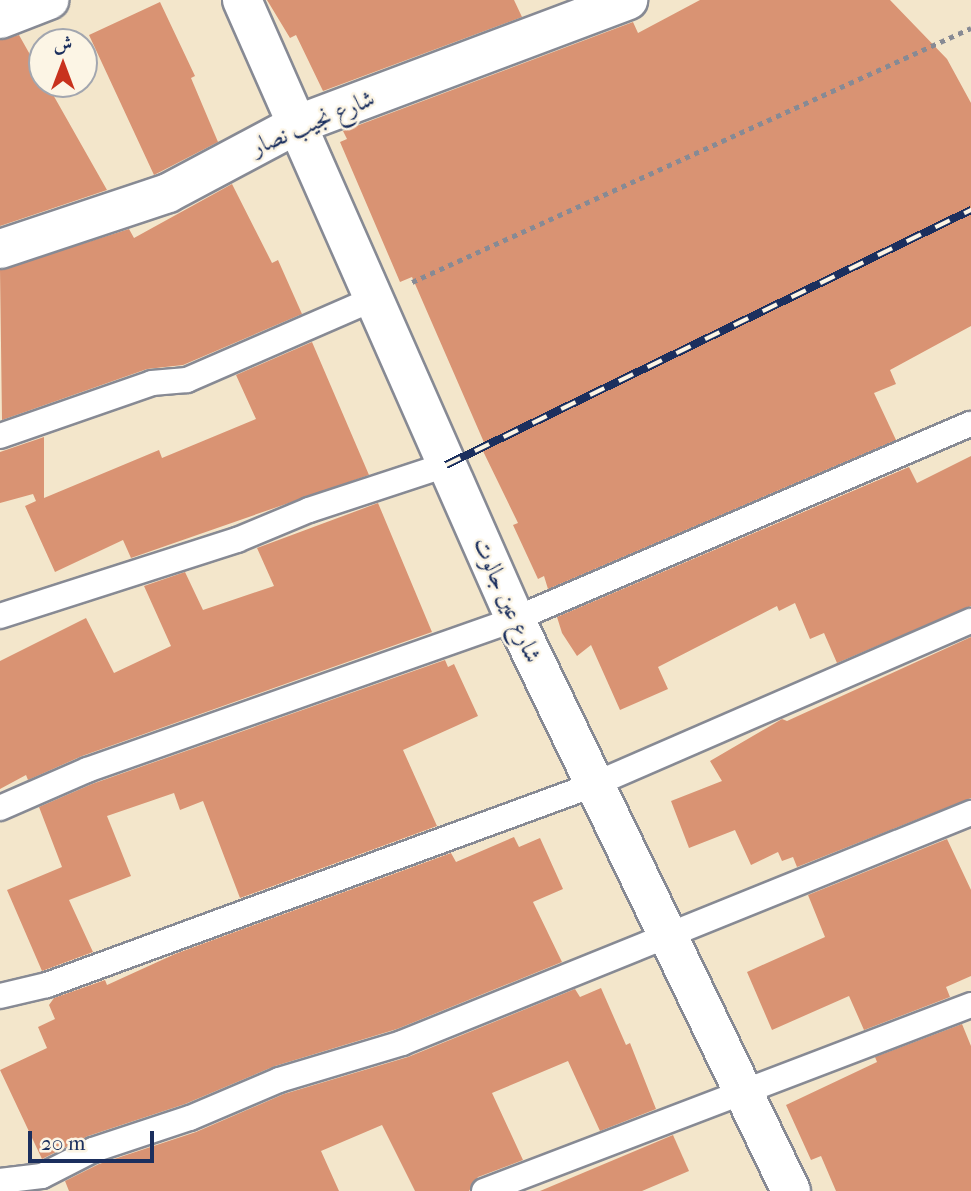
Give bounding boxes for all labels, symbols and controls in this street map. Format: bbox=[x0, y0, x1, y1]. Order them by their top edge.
north arrow bbox=[28, 28, 98, 98]
text: ش bbox=[54, 33, 72, 55]
street label: شارع نجيب نصار bbox=[247, 84, 379, 162]
street label: شارع عين جالوت bbox=[467, 533, 547, 667]
scale bar bbox=[32, 1118, 158, 1162]
text: 20 m bbox=[41, 1131, 85, 1155]

